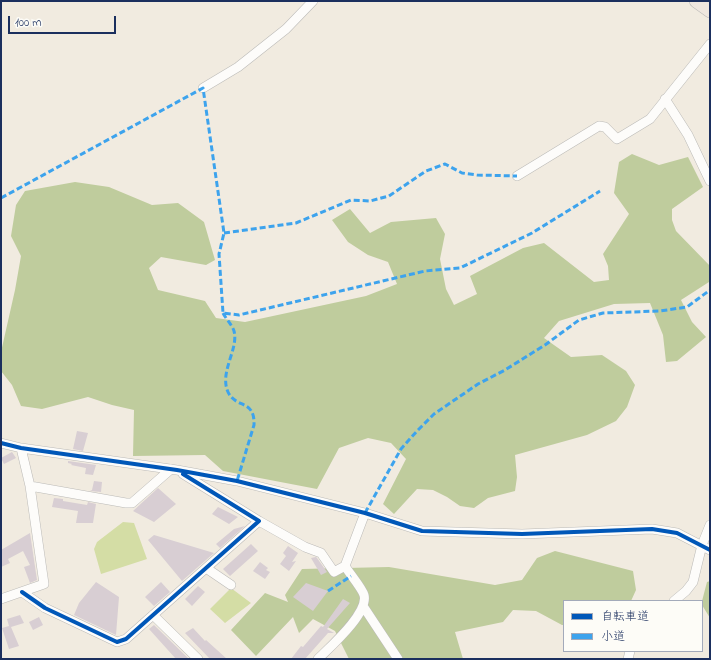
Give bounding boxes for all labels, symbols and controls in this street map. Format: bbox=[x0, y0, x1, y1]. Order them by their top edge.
scale bar bbox=[10, 8, 118, 34]
text: 100 m bbox=[15, 14, 42, 32]
legend bbox=[563, 600, 703, 652]
text: 自転車道 bbox=[601, 608, 649, 626]
text: 小道 bbox=[601, 628, 625, 646]

